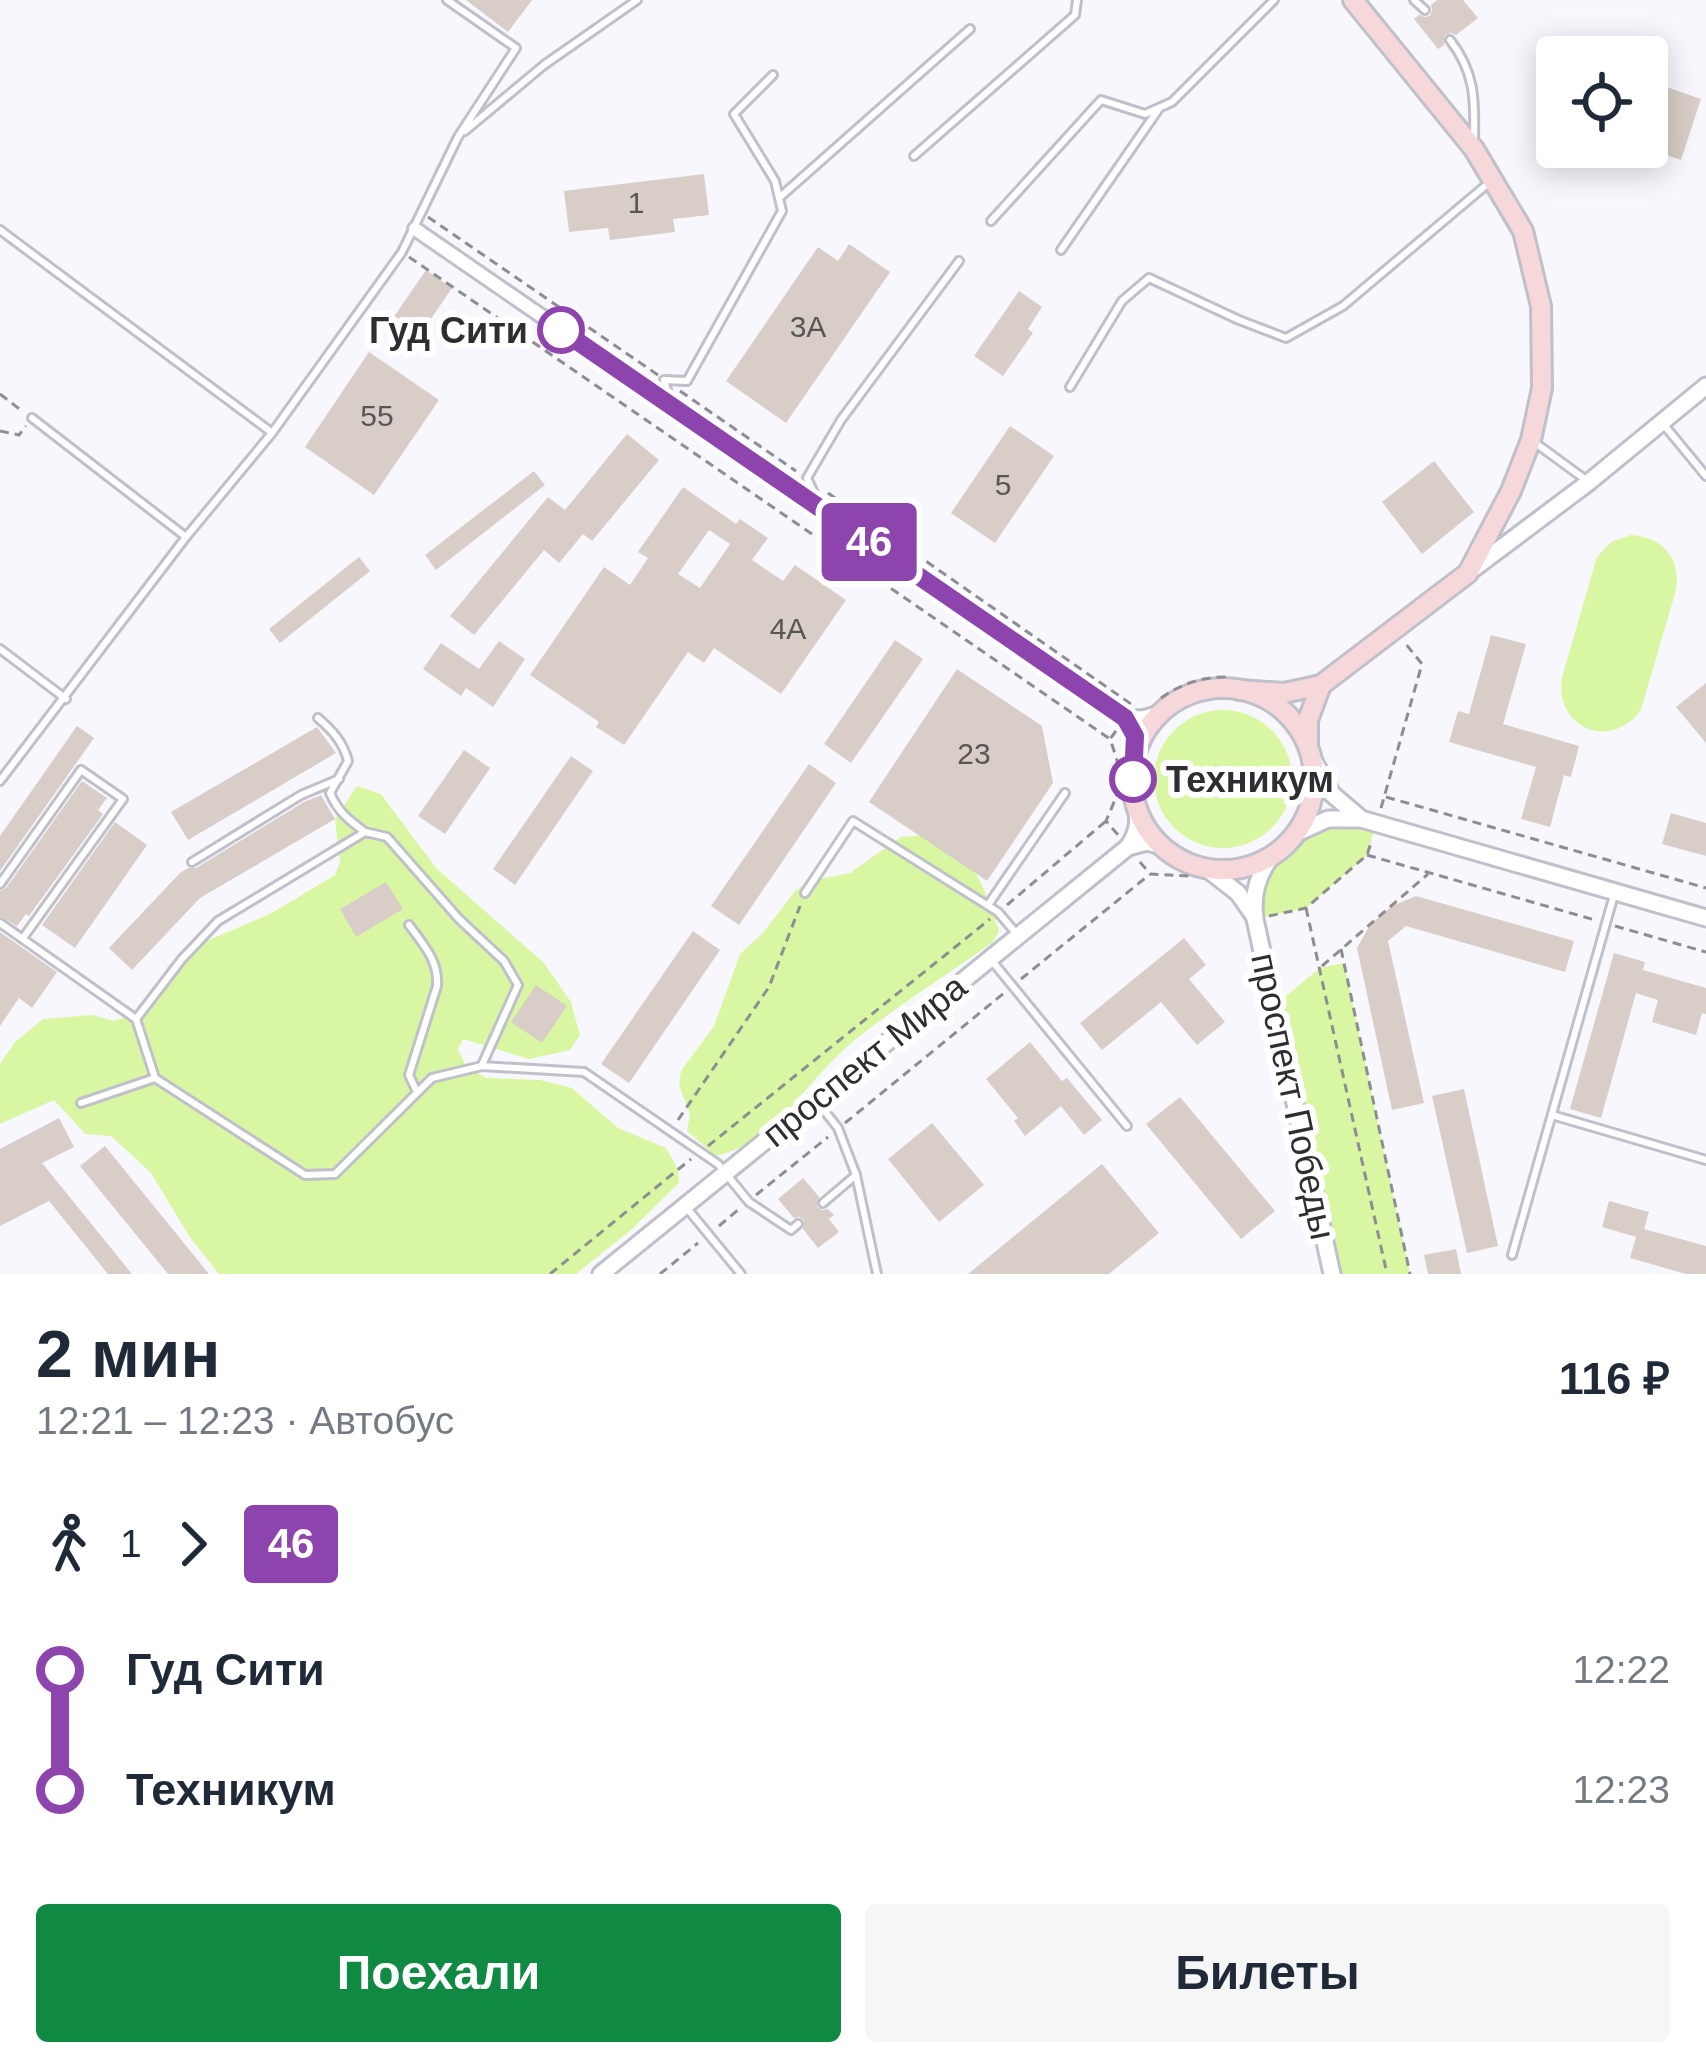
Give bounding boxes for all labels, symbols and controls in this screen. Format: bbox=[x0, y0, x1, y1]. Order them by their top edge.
map controls bbox=[1536, 36, 1668, 168]
button: locate bbox=[1536, 36, 1668, 168]
house number: 1 bbox=[628, 186, 644, 219]
marker: Гуд Сити bbox=[539, 308, 583, 352]
place label: Гуд Сити bbox=[369, 310, 528, 351]
house number: 3А bbox=[790, 310, 826, 343]
house number: 55 bbox=[360, 399, 394, 432]
house number: 5 bbox=[995, 468, 1011, 501]
line badge: 46 bbox=[815, 503, 923, 581]
text: 46 bbox=[846, 518, 892, 565]
house number: 4А bbox=[770, 612, 806, 645]
house number: 23 bbox=[957, 737, 991, 770]
marker: Техникум bbox=[1111, 757, 1155, 801]
place label: Техникум bbox=[1166, 759, 1334, 800]
street label: проспект Победы bbox=[1243, 949, 1344, 1243]
street label: проспект Мира bbox=[754, 965, 975, 1155]
text: 2 мин bbox=[36, 1317, 220, 1391]
text: 116 ₽ bbox=[1559, 1353, 1670, 1404]
text: 12:21 – 12:23 · Автобус bbox=[36, 1399, 454, 1442]
icon: walk bbox=[36, 1511, 102, 1577]
icon: forward bbox=[160, 1511, 226, 1577]
text: 46 bbox=[268, 1520, 314, 1567]
text: 1 bbox=[120, 1522, 142, 1565]
text: Гуд Сити bbox=[126, 1644, 325, 1695]
text: 12:22 bbox=[1572, 1648, 1670, 1691]
text: Техникум bbox=[126, 1764, 336, 1815]
text: 12:23 bbox=[1572, 1768, 1670, 1811]
button: Поехали bbox=[36, 1904, 841, 2042]
button: Билеты bbox=[865, 1904, 1670, 2042]

